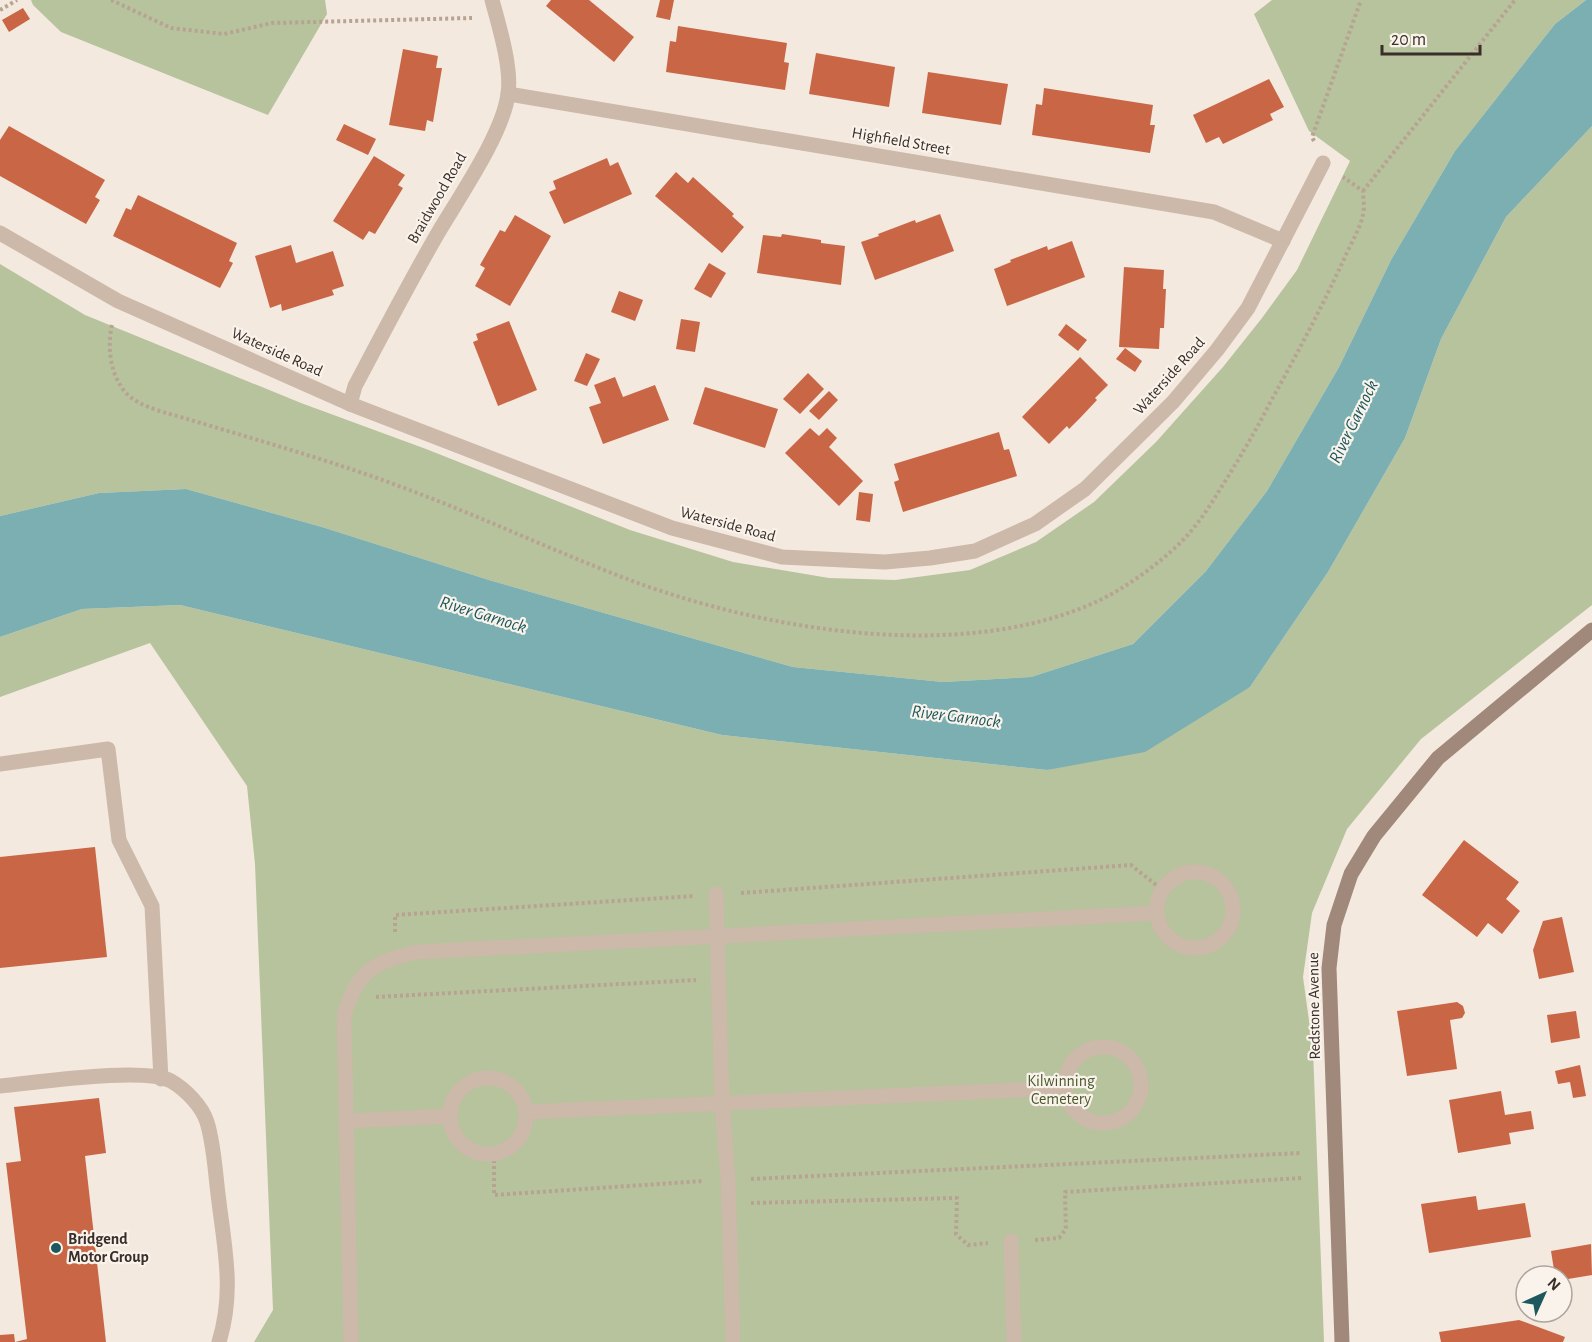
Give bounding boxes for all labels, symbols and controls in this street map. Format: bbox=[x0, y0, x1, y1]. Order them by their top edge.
scale bar bbox=[1382, 18, 1480, 56]
text: 20 m bbox=[1391, 31, 1426, 49]
street label: Highfield Street bbox=[851, 124, 951, 158]
street label: Braidwood Road bbox=[405, 150, 469, 246]
street label: Waterside Road bbox=[229, 325, 325, 379]
street label: Waterside Road bbox=[1130, 334, 1208, 418]
water label: River Garnock bbox=[1326, 378, 1382, 466]
street label: Waterside Road bbox=[679, 504, 777, 544]
water label: River Garnock bbox=[437, 593, 529, 637]
water label: River Garnock bbox=[910, 703, 1002, 731]
street label: Redstone Avenue bbox=[1305, 952, 1323, 1060]
park label: Kilwinning Cemetery bbox=[1027, 1073, 1095, 1108]
place label: Bridgend Motor Group bbox=[68, 1231, 149, 1265]
marker: Bridgend Motor Group bbox=[49, 1241, 63, 1255]
north arrow bbox=[1514, 1264, 1574, 1324]
text: N bbox=[1544, 1275, 1563, 1294]

